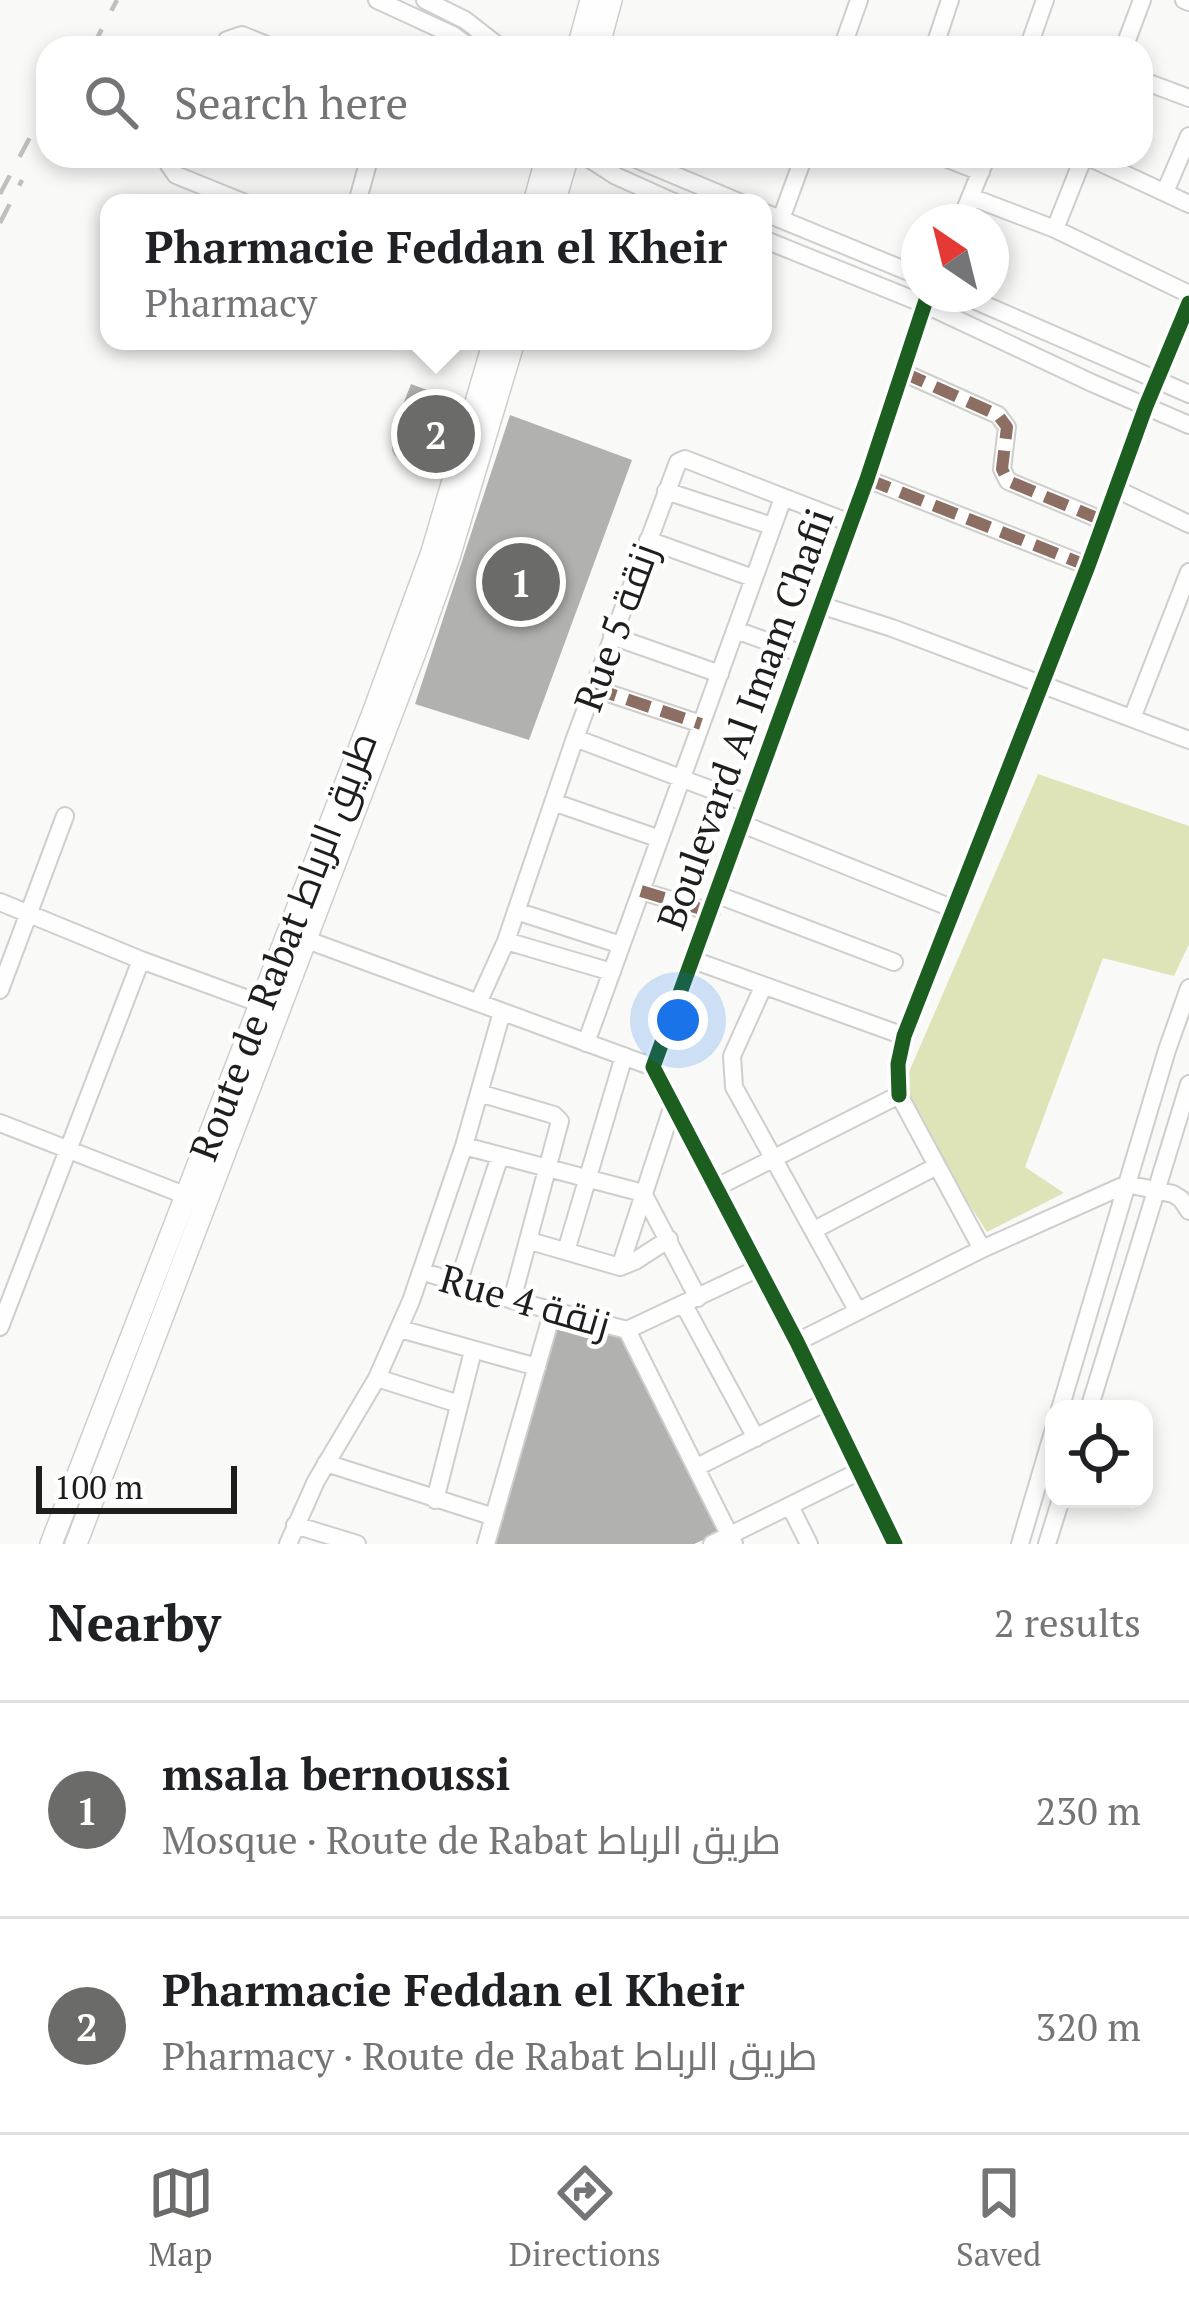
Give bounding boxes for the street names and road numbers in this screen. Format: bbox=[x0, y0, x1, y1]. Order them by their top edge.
street label: Boulevard Al Imam Chafii bbox=[644, 501, 844, 936]
street label: Rue 5 زنقة bbox=[561, 536, 669, 718]
street label: Route de Rabat طريق الرباط bbox=[176, 724, 388, 1167]
street label: Rue 4 زنقة bbox=[434, 1251, 616, 1349]

